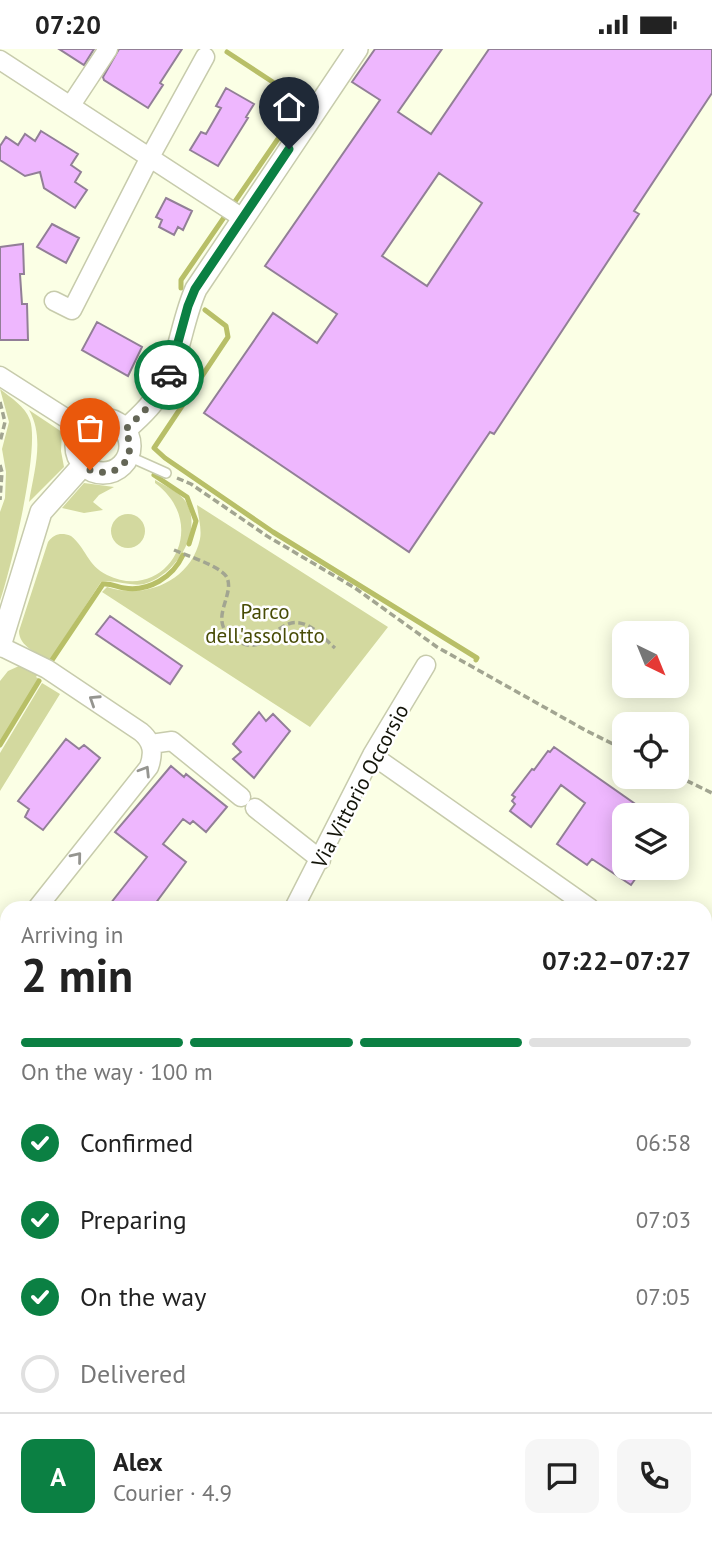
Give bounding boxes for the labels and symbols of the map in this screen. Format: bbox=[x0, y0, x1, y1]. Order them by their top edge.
pin bbox=[259, 77, 319, 149]
courier bbox=[134, 340, 204, 410]
pin bbox=[60, 398, 120, 470]
park label: Parco dell'assolotto bbox=[205, 598, 325, 649]
north arrow bbox=[612, 621, 690, 698]
one-way arrow bbox=[89, 696, 102, 709]
street label: Via Vittorio Occorsio bbox=[305, 699, 415, 874]
one-way arrow bbox=[136, 765, 149, 778]
one-way arrow bbox=[69, 853, 82, 865]

